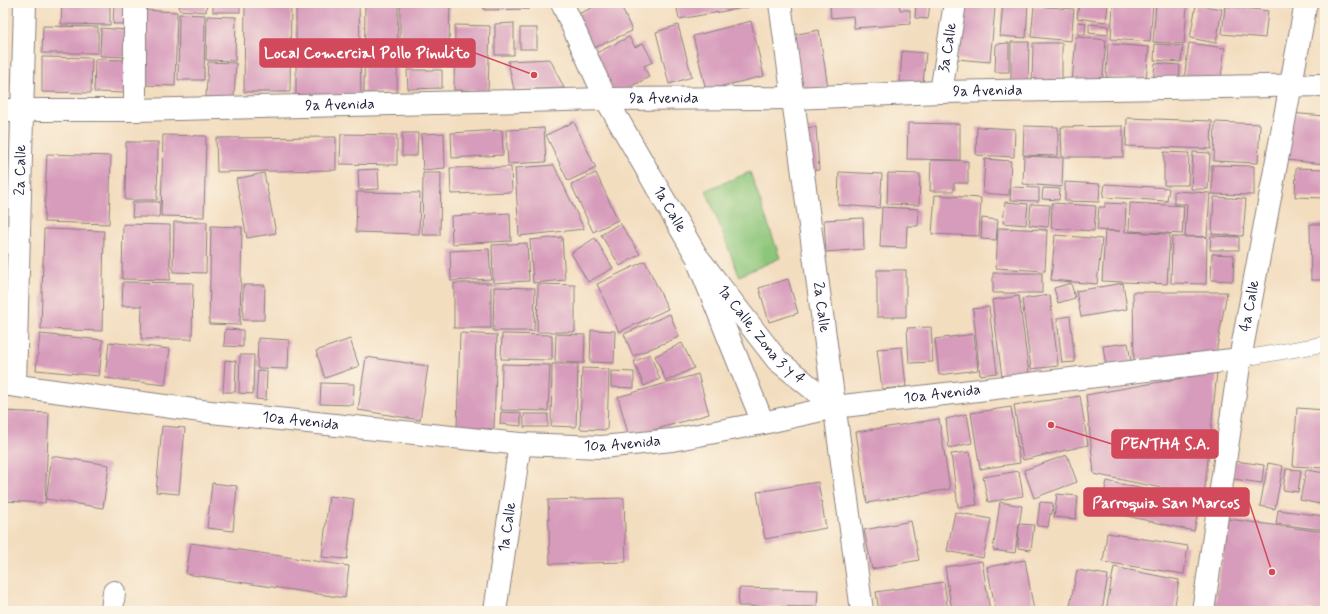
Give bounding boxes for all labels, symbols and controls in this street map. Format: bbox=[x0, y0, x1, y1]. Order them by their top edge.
street label: 3a Calle bbox=[934, 21, 962, 74]
callout: Local Comercial Pollo Pinulito bbox=[260, 39, 475, 67]
text: Local Comercial Pollo Pinulito bbox=[264, 43, 470, 64]
street label: 9a Avenida bbox=[953, 81, 1023, 102]
street label: 9a Avenida bbox=[629, 89, 699, 109]
street label: 9a Avenida bbox=[305, 94, 375, 116]
street label: 2a Calle bbox=[10, 144, 31, 196]
street label: 1a Calle bbox=[648, 183, 691, 236]
street label: 4a Calle bbox=[1235, 278, 1264, 333]
street label: 1a Calle, Zona 3 y 4 bbox=[713, 281, 809, 389]
street label: 2a Calle bbox=[808, 281, 834, 334]
street label: 10a Avenida bbox=[903, 380, 982, 409]
street label: 10a Avenida bbox=[261, 407, 340, 435]
callout: PENTHA S.A. bbox=[1112, 430, 1218, 458]
street label: 10a Avenida bbox=[583, 431, 662, 457]
text: PENTHA S.A. bbox=[1120, 434, 1210, 455]
callout: Parroquia San Marcos bbox=[1084, 488, 1249, 516]
text: Parroquia San Marcos bbox=[1092, 493, 1241, 514]
street label: 1a Calle bbox=[494, 501, 521, 553]

